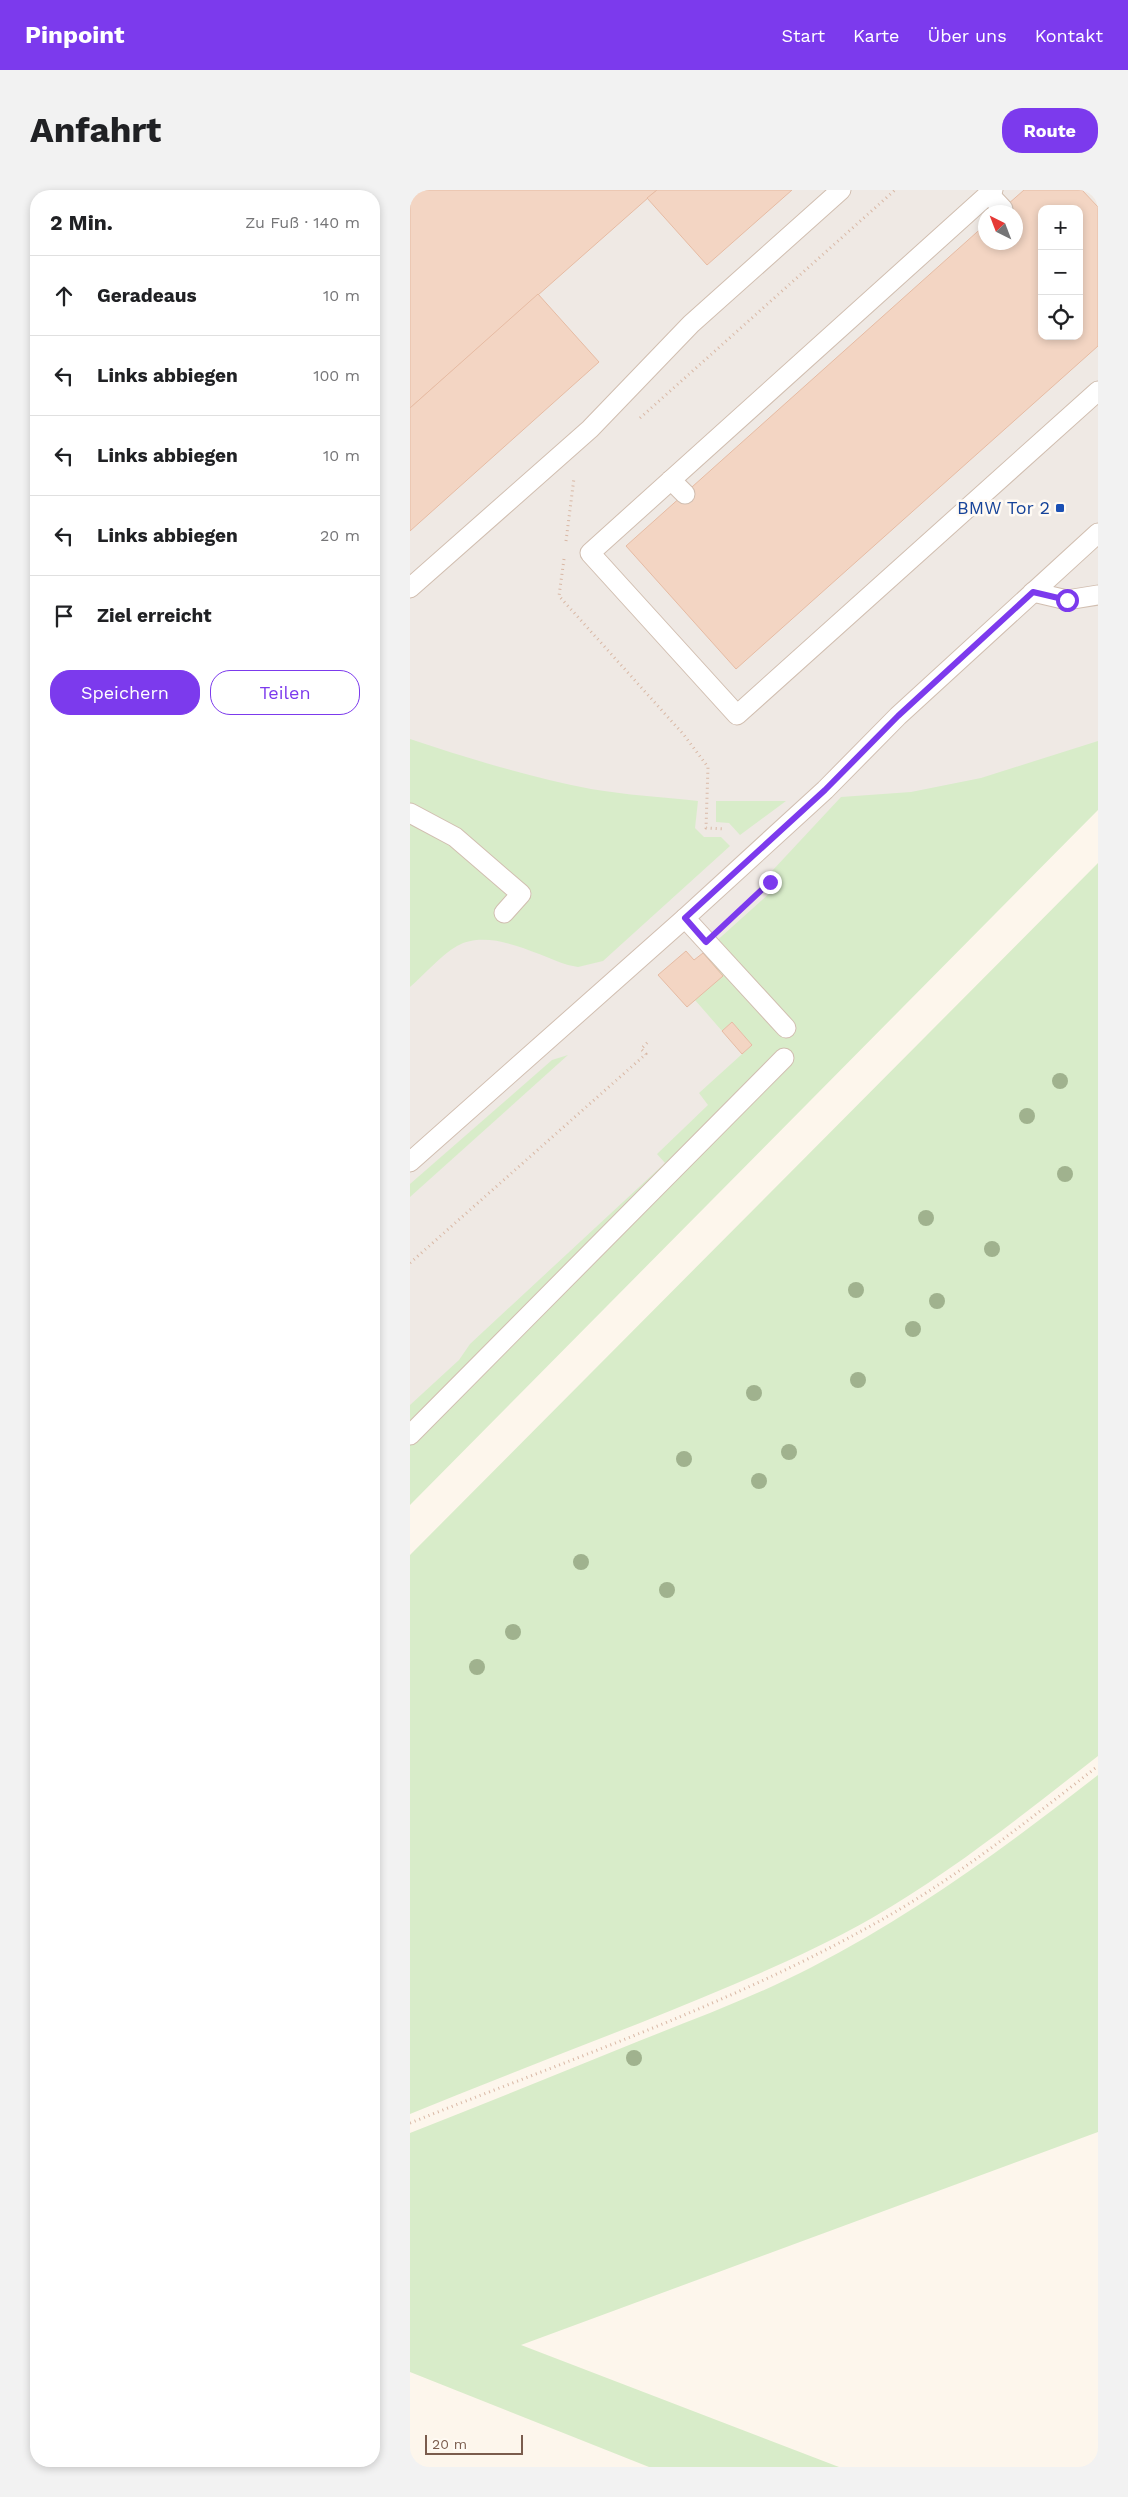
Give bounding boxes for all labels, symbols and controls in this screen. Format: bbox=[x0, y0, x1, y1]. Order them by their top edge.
text: Pinpoint bbox=[25, 21, 125, 49]
text: Start bbox=[781, 25, 825, 46]
text: Karte bbox=[853, 25, 900, 46]
text: Über uns bbox=[928, 25, 1007, 46]
text: Kontakt bbox=[1035, 25, 1103, 46]
button: Route bbox=[1002, 108, 1098, 153]
text: Anfahrt bbox=[30, 109, 161, 151]
north arrow bbox=[978, 205, 1023, 250]
map controls bbox=[1038, 205, 1083, 340]
button: + bbox=[1038, 205, 1083, 250]
text: 2 Min. bbox=[50, 210, 113, 235]
text: Zu Fuß · 140 m bbox=[245, 213, 360, 232]
button: − bbox=[1038, 250, 1083, 295]
icon: ahead bbox=[50, 282, 78, 310]
text: Geradeaus bbox=[97, 284, 197, 307]
text: 10 m bbox=[323, 286, 360, 305]
button: locate bbox=[1038, 295, 1083, 340]
icon: left bbox=[50, 362, 78, 390]
text: Links abbiegen bbox=[97, 364, 238, 387]
text: 100 m bbox=[313, 366, 360, 385]
icon: left bbox=[50, 442, 78, 470]
text: Links abbiegen bbox=[97, 444, 238, 467]
text: 10 m bbox=[323, 446, 360, 465]
place label: BMW Tor 2 bbox=[957, 497, 1050, 518]
marker: BMW Tor 2 bbox=[1054, 502, 1066, 514]
icon: left bbox=[50, 522, 78, 550]
text: Links abbiegen bbox=[97, 524, 238, 547]
text: 20 m bbox=[320, 526, 360, 545]
route start bbox=[1056, 589, 1079, 612]
icon: arrive bbox=[50, 602, 78, 630]
text: Ziel erreicht bbox=[97, 604, 212, 627]
button: Speichern bbox=[50, 670, 200, 715]
button: Teilen bbox=[210, 670, 360, 715]
route end bbox=[759, 871, 782, 894]
scale bar bbox=[425, 2432, 522, 2455]
text: 20 m bbox=[432, 2436, 467, 2452]

